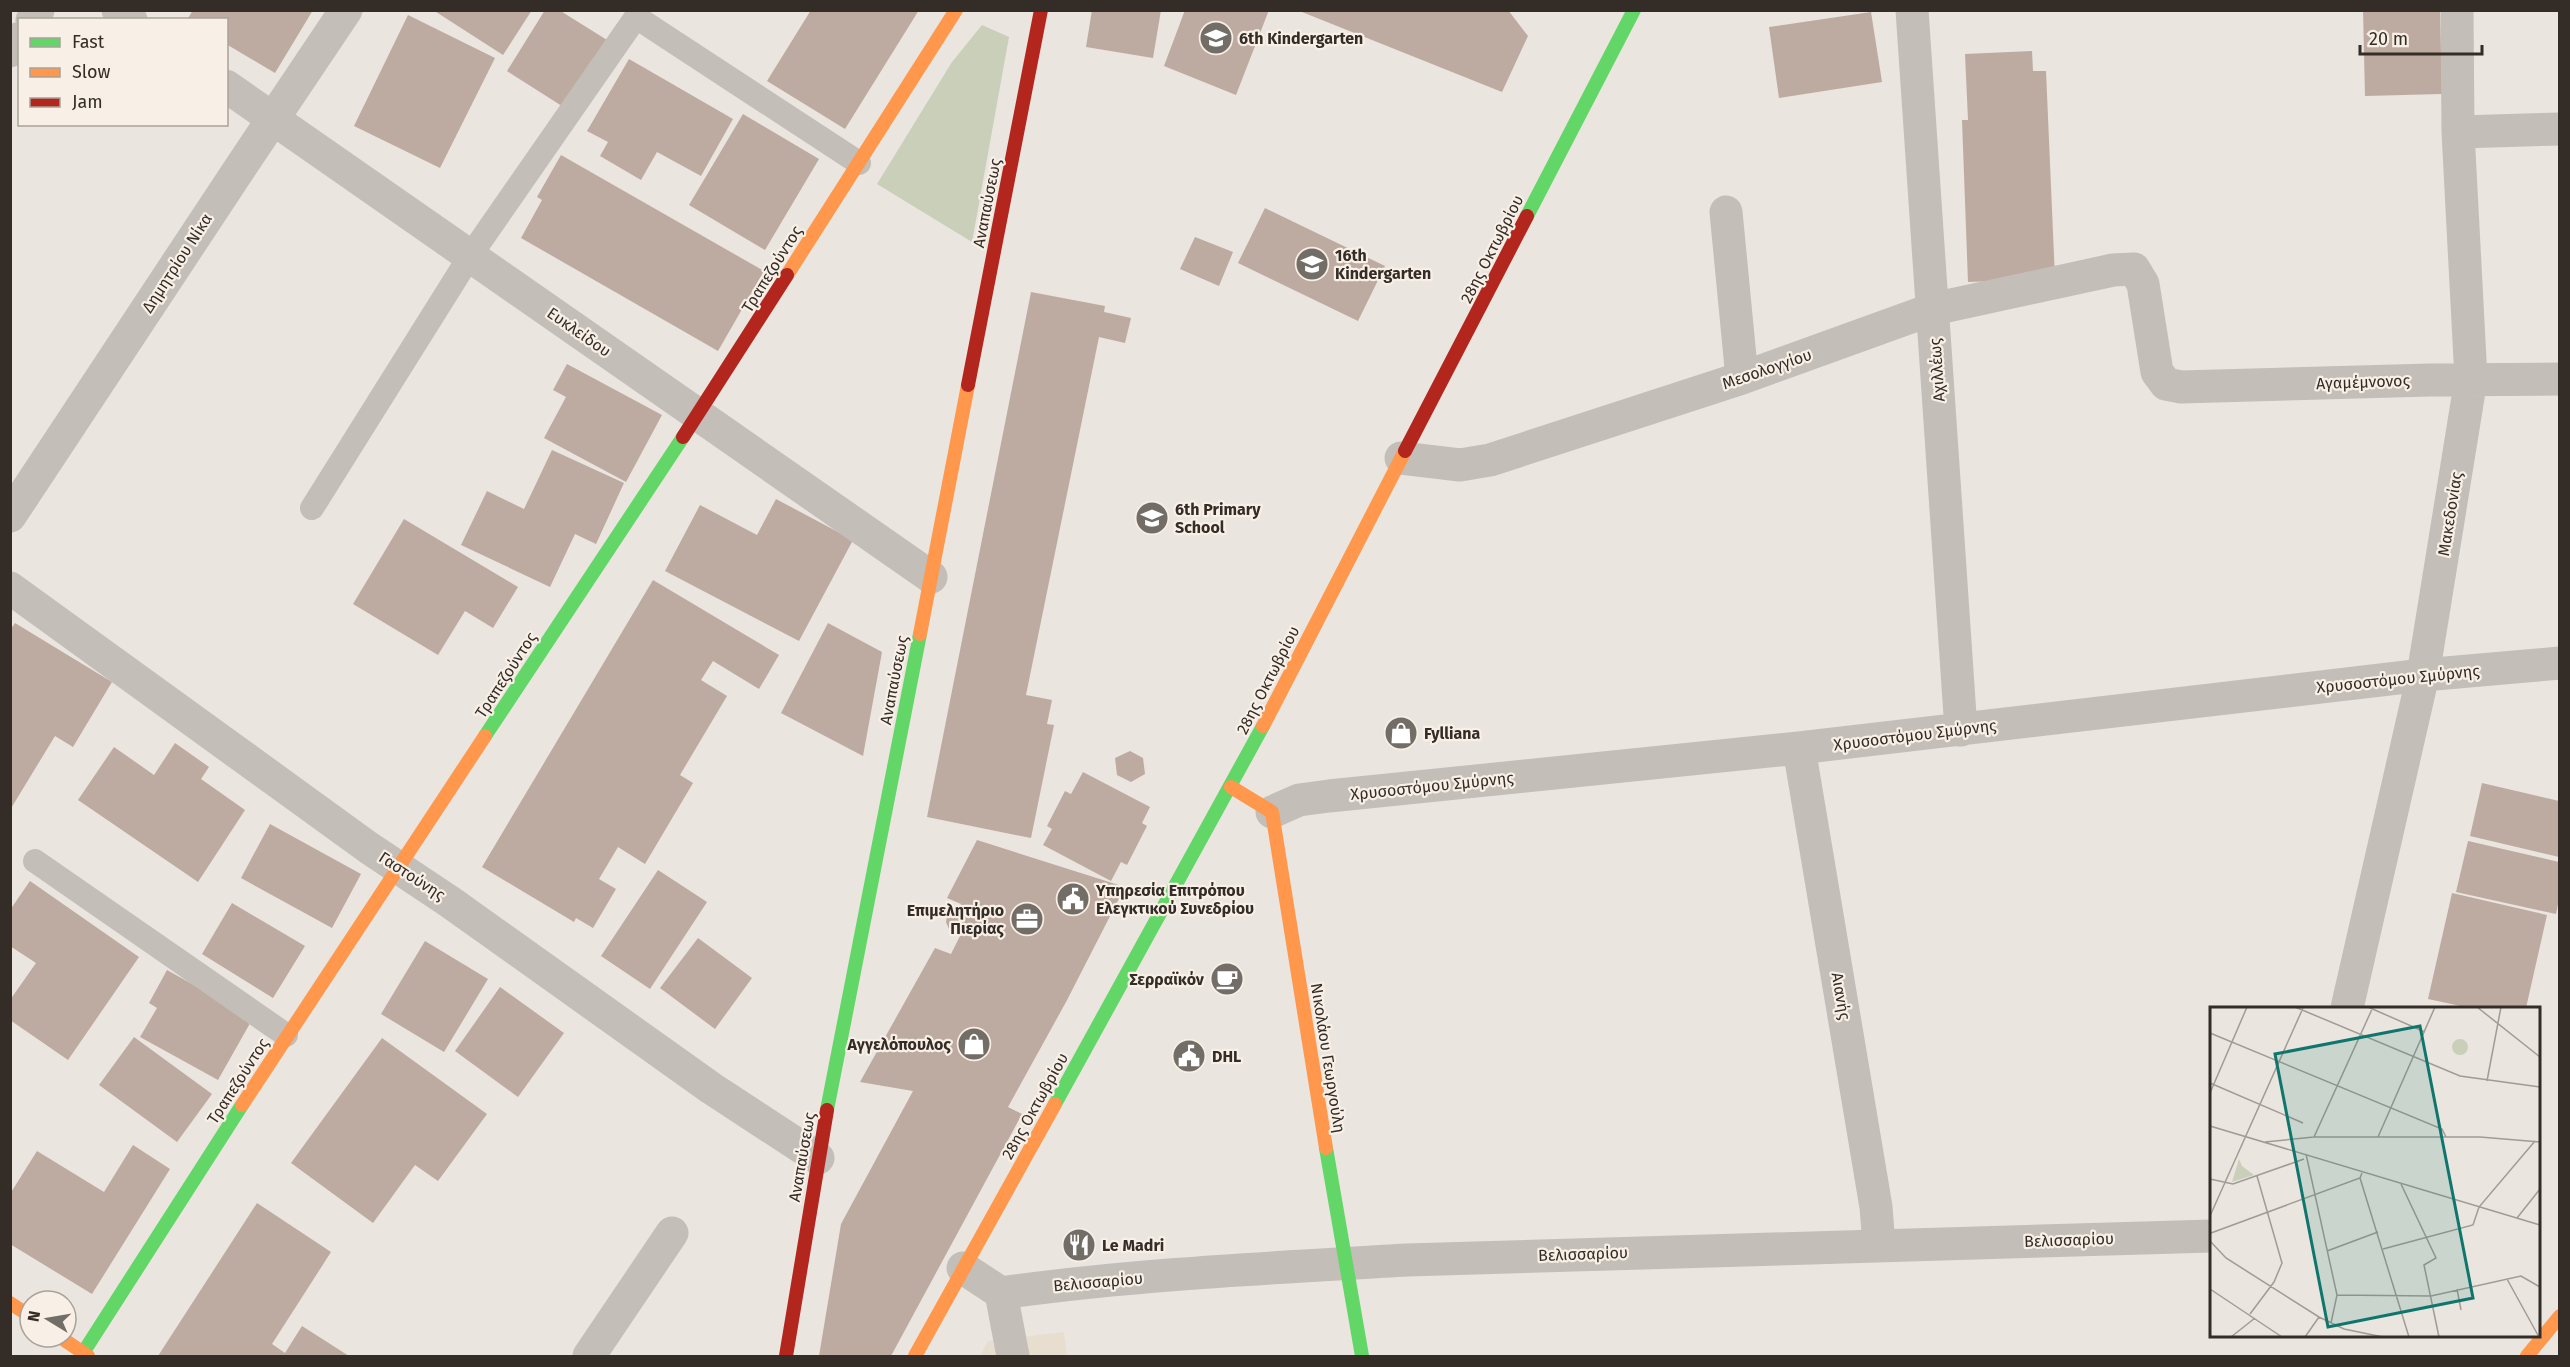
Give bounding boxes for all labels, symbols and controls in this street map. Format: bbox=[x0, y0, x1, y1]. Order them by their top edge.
legend bbox=[18, 18, 228, 126]
scale bar bbox=[2360, 18, 2482, 56]
school or university icon: 6th Kindergarten bbox=[1198, 20, 1234, 56]
text: 20 m bbox=[2369, 28, 2408, 50]
place label: 6th Kindergarten bbox=[1239, 29, 1363, 48]
text: Fast bbox=[72, 31, 105, 53]
text: Slow bbox=[72, 61, 111, 83]
text: Jam bbox=[72, 91, 103, 113]
street label: Αναπαύσεως bbox=[969, 156, 1005, 249]
street label: 28ης Οκτωβρίου bbox=[1457, 192, 1527, 306]
street label: Δημητρίου Νίκα bbox=[138, 210, 216, 316]
street label: Τραπεζούντος bbox=[738, 222, 806, 316]
school or university icon: 16th Kindergarten bbox=[1294, 246, 1330, 282]
place label: 16th Kindergarten bbox=[1335, 246, 1431, 283]
street label: Ευκλείδου bbox=[543, 303, 615, 361]
street label: Αχιλλέως bbox=[1925, 337, 1949, 402]
street label: Μεσολογγίου bbox=[1720, 345, 1814, 393]
street label: Αγαμέμνονος bbox=[2316, 371, 2411, 393]
street label: Μακεδονίας bbox=[2434, 470, 2466, 557]
school or university icon: 6th Primary School bbox=[1134, 500, 1170, 536]
place label: 6th Primary School bbox=[1175, 500, 1261, 537]
street label: 28ης Οκτωβρίου bbox=[1233, 623, 1303, 737]
street label: Τραπεζούντος bbox=[471, 628, 541, 721]
street label: Αναπαύσεως bbox=[876, 633, 912, 726]
street label: Χρυσοστόμου Σμύρνης bbox=[2316, 661, 2481, 697]
shop icon: Fylliana bbox=[1383, 715, 1419, 751]
street label: Χρυσοστόμου Σμύρνης bbox=[1833, 716, 1998, 754]
place label: Fylliana bbox=[1424, 724, 1481, 743]
street label: Χρυσοστόμου Σμύρνης bbox=[1350, 768, 1515, 804]
street label: Γαστούνης bbox=[375, 848, 449, 905]
public building icon: Υπηρεσία Επιτρόπου Ελεγκτικού Συνεδρίου bbox=[1055, 881, 1091, 917]
place label: Υπηρεσία Επιτρόπου Ελεγκτικού Συνεδρίου bbox=[1095, 881, 1254, 918]
place label: Επιμελητήριο Πιερίας bbox=[907, 901, 1004, 938]
office icon: Επιμελητήριο Πιερίας bbox=[1009, 901, 1045, 937]
cafe icon: Σερραϊκόν bbox=[1209, 961, 1245, 997]
place label: Σερραϊκόν bbox=[1129, 970, 1205, 989]
street label: Αιανής bbox=[1827, 971, 1855, 1022]
street label: Νικολάου Γεωργούλη bbox=[1307, 982, 1349, 1134]
inset map bbox=[2210, 1007, 2540, 1337]
shop icon: Αγγελόπουλος bbox=[956, 1026, 992, 1062]
street label: Τραπεζούντος bbox=[203, 1034, 273, 1127]
place label: Αγγελόπουλος bbox=[846, 1035, 951, 1054]
public building icon: DHL bbox=[1171, 1038, 1207, 1074]
place label: DHL bbox=[1212, 1047, 1241, 1066]
street label: 28ης Οκτωβρίου bbox=[998, 1049, 1072, 1163]
street label: Αναπαύσεως bbox=[785, 1110, 819, 1203]
restaurant icon: Le Madri bbox=[1061, 1227, 1097, 1263]
street label: Βελισσαρίου bbox=[2024, 1229, 2114, 1251]
place label: Le Madri bbox=[1102, 1236, 1164, 1255]
street label: Βελισσαρίου bbox=[1538, 1243, 1628, 1265]
street label: Βελισσαρίου bbox=[1052, 1269, 1144, 1295]
north arrow bbox=[18, 1289, 78, 1349]
text: N bbox=[23, 1309, 44, 1323]

